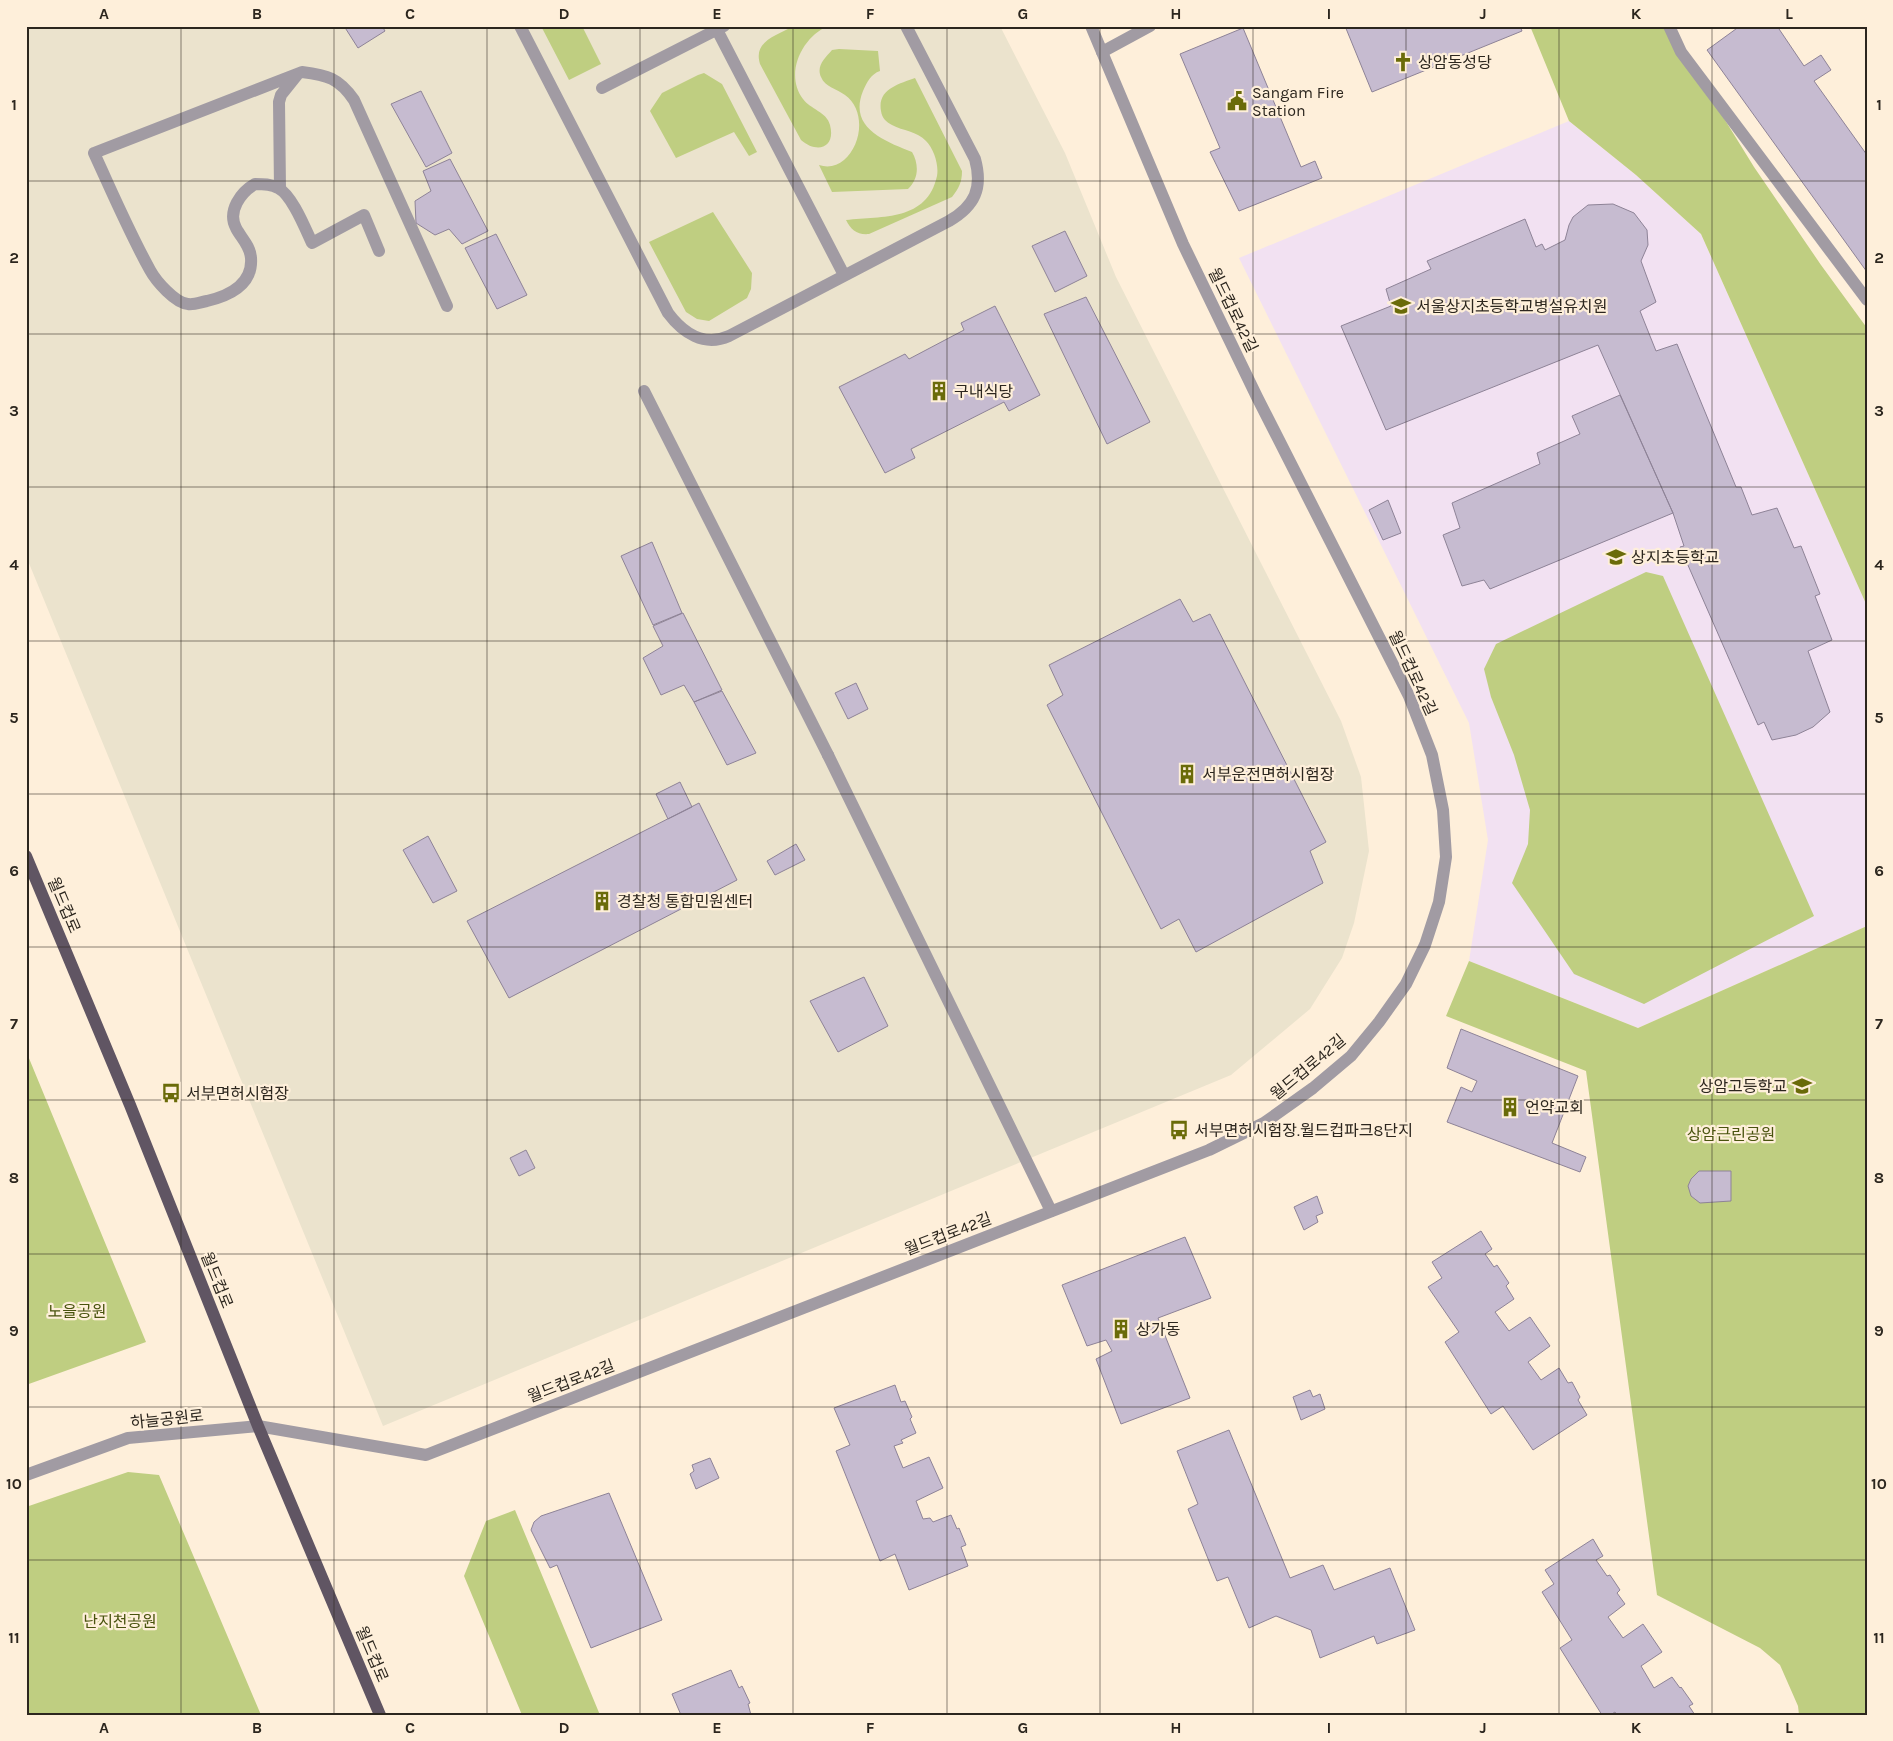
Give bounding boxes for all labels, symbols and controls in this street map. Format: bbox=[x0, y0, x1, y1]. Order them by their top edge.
text: A bbox=[99, 4, 109, 23]
text: B bbox=[252, 4, 262, 23]
text: C bbox=[405, 4, 415, 23]
text: D bbox=[559, 4, 570, 23]
text: E bbox=[712, 4, 722, 23]
text: F bbox=[866, 4, 875, 23]
text: G bbox=[1018, 4, 1028, 23]
text: H bbox=[1170, 4, 1182, 23]
text: I bbox=[1327, 4, 1331, 23]
text: J bbox=[1479, 4, 1487, 23]
text: K bbox=[1631, 4, 1642, 23]
text: L bbox=[1785, 4, 1793, 23]
church icon: 상암동성당 bbox=[1392, 51, 1414, 73]
place label: 상암동성당 bbox=[1418, 53, 1492, 72]
place label: Sangam Fire Station bbox=[1252, 83, 1344, 120]
public building icon: Sangam Fire Station bbox=[1226, 90, 1248, 112]
text: 1 bbox=[11, 95, 17, 114]
text: 1 bbox=[1876, 95, 1882, 114]
text: 2 bbox=[9, 248, 19, 267]
text: 2 bbox=[1874, 248, 1884, 267]
street label: 월드컵로42길 bbox=[1204, 265, 1262, 355]
school or university icon: 서울상지초등학교병설유치원 bbox=[1390, 295, 1412, 317]
place label: 서울상지초등학교병설유치원 bbox=[1416, 297, 1607, 316]
building icon: 구내식당 bbox=[928, 380, 950, 402]
place label: 구내식당 bbox=[954, 382, 1013, 401]
text: 3 bbox=[9, 401, 19, 420]
text: 3 bbox=[1874, 401, 1884, 420]
school or university icon: 상지초등학교 bbox=[1605, 546, 1627, 568]
place label: 상지초등학교 bbox=[1631, 548, 1719, 567]
text: 4 bbox=[9, 555, 19, 574]
text: 4 bbox=[1874, 555, 1884, 574]
street label: 월드컵로42길 bbox=[1385, 627, 1441, 719]
text: 5 bbox=[9, 708, 19, 727]
text: 5 bbox=[1874, 708, 1884, 727]
building icon: 서부운전면허시험장 bbox=[1176, 763, 1198, 785]
place label: 서부운전면허시험장 bbox=[1202, 765, 1335, 784]
text: 6 bbox=[9, 861, 19, 880]
text: 6 bbox=[1874, 861, 1884, 880]
street label: 월드컵로 bbox=[44, 874, 84, 936]
building icon: 경찰청 통합민원센터 bbox=[591, 890, 613, 912]
place label: 경찰청 통합민원센터 bbox=[617, 892, 753, 911]
text: 7 bbox=[10, 1014, 18, 1033]
text: 7 bbox=[1875, 1014, 1883, 1033]
street label: 월드컵로42길 bbox=[1267, 1030, 1349, 1104]
school or university icon: 상암고등학교 bbox=[1791, 1075, 1813, 1097]
place label: 상암고등학교 bbox=[1699, 1077, 1787, 1096]
bus stop icon: 서부면허시험장 bbox=[160, 1082, 182, 1104]
place label: 서부면허시험장 bbox=[186, 1084, 289, 1103]
building icon: 언약교회 bbox=[1499, 1096, 1521, 1118]
place label: 언약교회 bbox=[1525, 1098, 1584, 1117]
bus stop icon: 서부면허시험장.월드컵파크8단지 bbox=[1168, 1119, 1190, 1141]
place label: 서부면허시험장.월드컵파크8단지 bbox=[1194, 1121, 1413, 1140]
park label: 상암근린공원 bbox=[1687, 1125, 1775, 1144]
text: 8 bbox=[9, 1168, 19, 1187]
text: 8 bbox=[1874, 1168, 1884, 1187]
street label: 월드컵로42길 bbox=[902, 1209, 994, 1259]
street label: 월드컵로 bbox=[197, 1249, 237, 1311]
park label: 노을공원 bbox=[48, 1302, 106, 1321]
building icon: 상가동 bbox=[1110, 1318, 1132, 1340]
place label: 상가동 bbox=[1136, 1320, 1180, 1339]
text: 9 bbox=[9, 1321, 19, 1340]
text: 9 bbox=[1874, 1321, 1884, 1340]
street label: 월드컵로42길 bbox=[525, 1356, 617, 1406]
street label: 하늘공원로 bbox=[129, 1406, 205, 1432]
text: 10 bbox=[6, 1474, 22, 1493]
text: 10 bbox=[1871, 1474, 1887, 1493]
park label: 난지천공원 bbox=[83, 1612, 157, 1631]
street label: 월드컵로 bbox=[352, 1623, 392, 1685]
text: 11 bbox=[8, 1628, 20, 1647]
text: 11 bbox=[1873, 1628, 1885, 1647]
text: A bbox=[99, 1718, 109, 1737]
text: B bbox=[252, 1718, 262, 1737]
text: C bbox=[405, 1718, 415, 1737]
text: D bbox=[559, 1718, 570, 1737]
text: E bbox=[712, 1718, 722, 1737]
text: F bbox=[866, 1718, 875, 1737]
text: G bbox=[1018, 1718, 1028, 1737]
text: H bbox=[1170, 1718, 1182, 1737]
text: I bbox=[1327, 1718, 1331, 1737]
text: J bbox=[1479, 1718, 1487, 1737]
text: K bbox=[1631, 1718, 1642, 1737]
text: L bbox=[1785, 1718, 1793, 1737]

